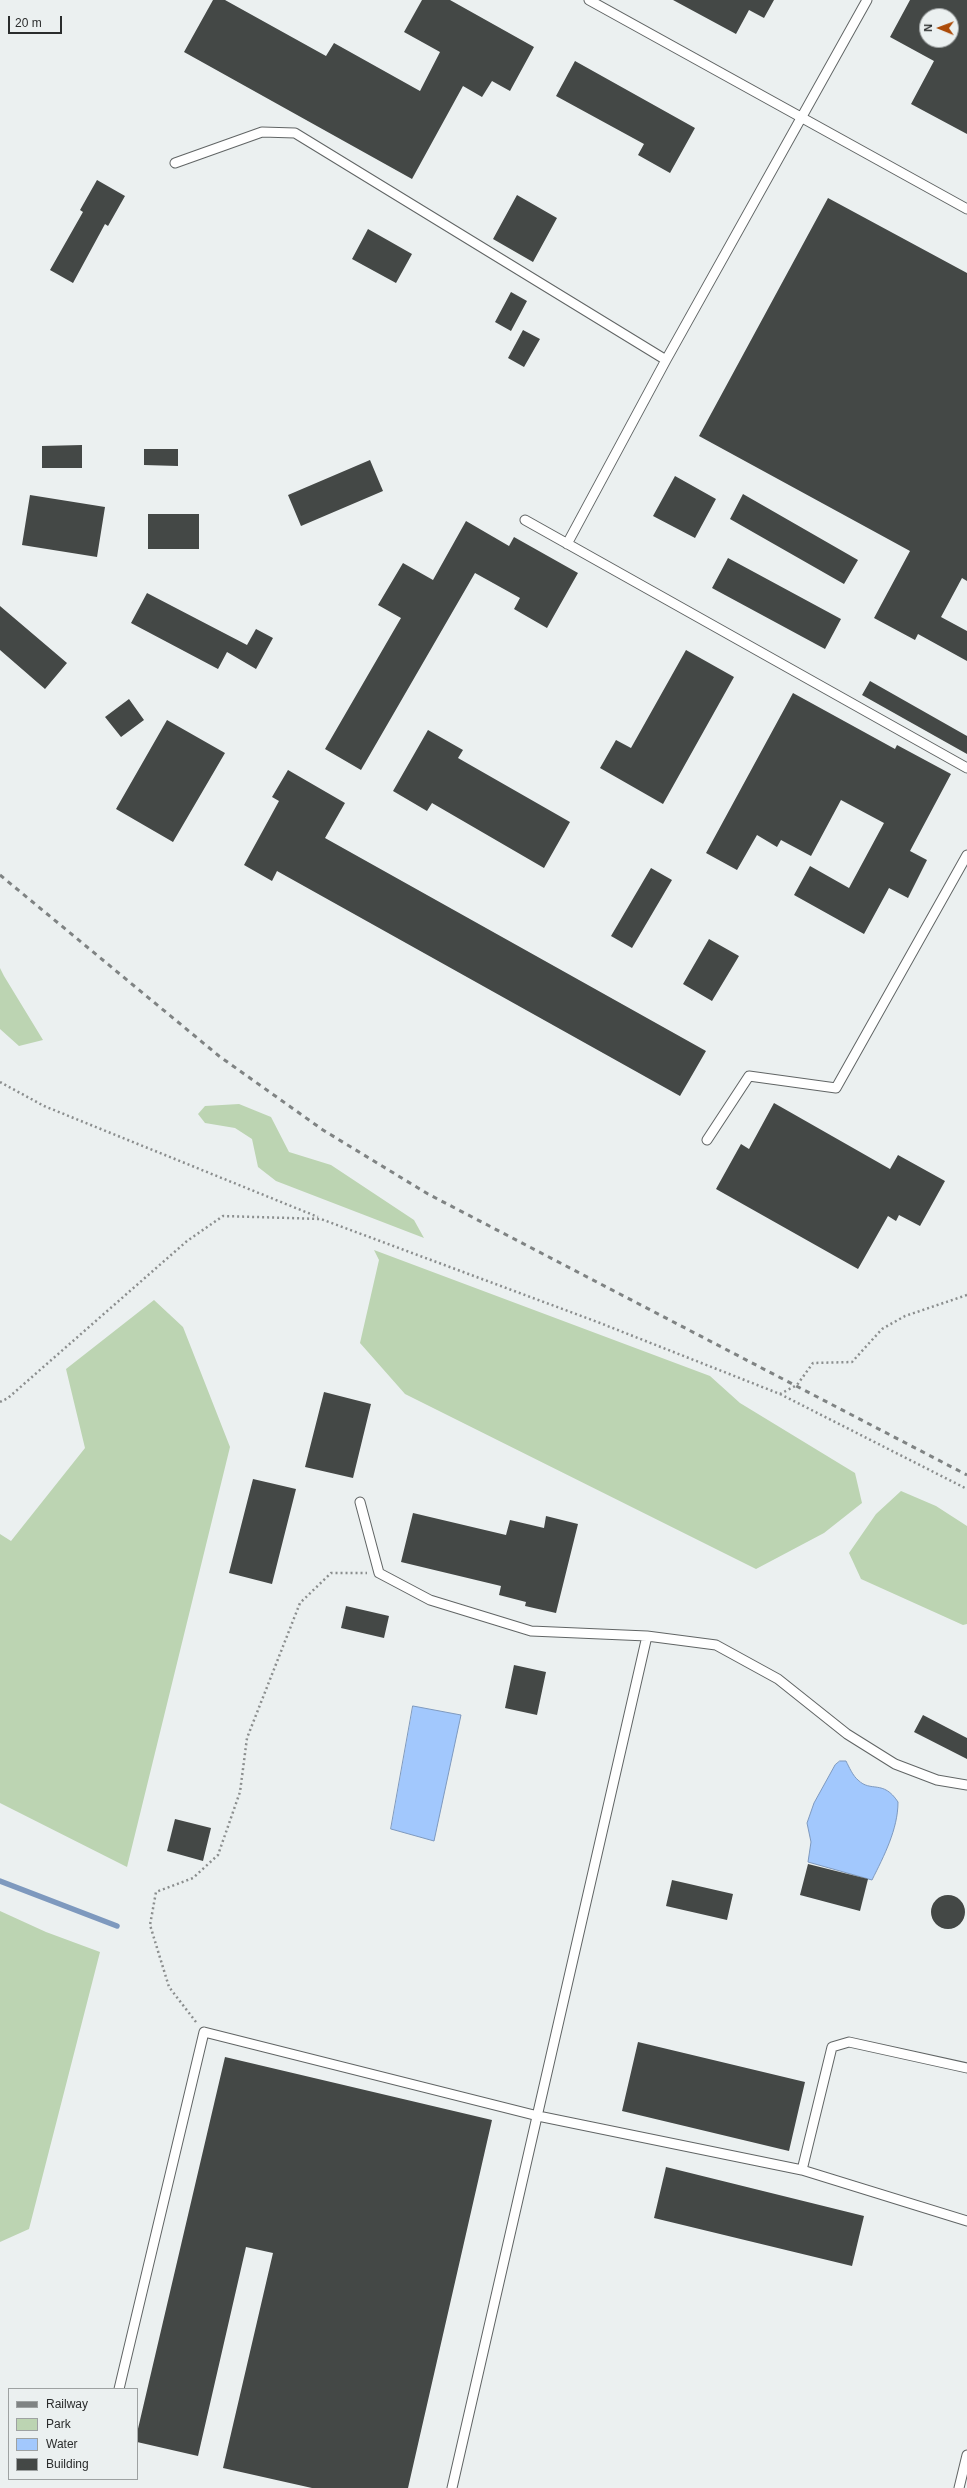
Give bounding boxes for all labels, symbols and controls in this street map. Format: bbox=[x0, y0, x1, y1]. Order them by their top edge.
scale bar bbox=[10, 8, 64, 34]
north arrow bbox=[919, 8, 959, 48]
text: 20 m bbox=[15, 16, 42, 30]
text: N bbox=[922, 24, 934, 32]
legend bbox=[8, 2388, 138, 2480]
text: Railway bbox=[46, 2397, 88, 2411]
text: Park bbox=[46, 2417, 71, 2431]
text: Water bbox=[46, 2437, 78, 2451]
text: Building bbox=[46, 2457, 89, 2471]

